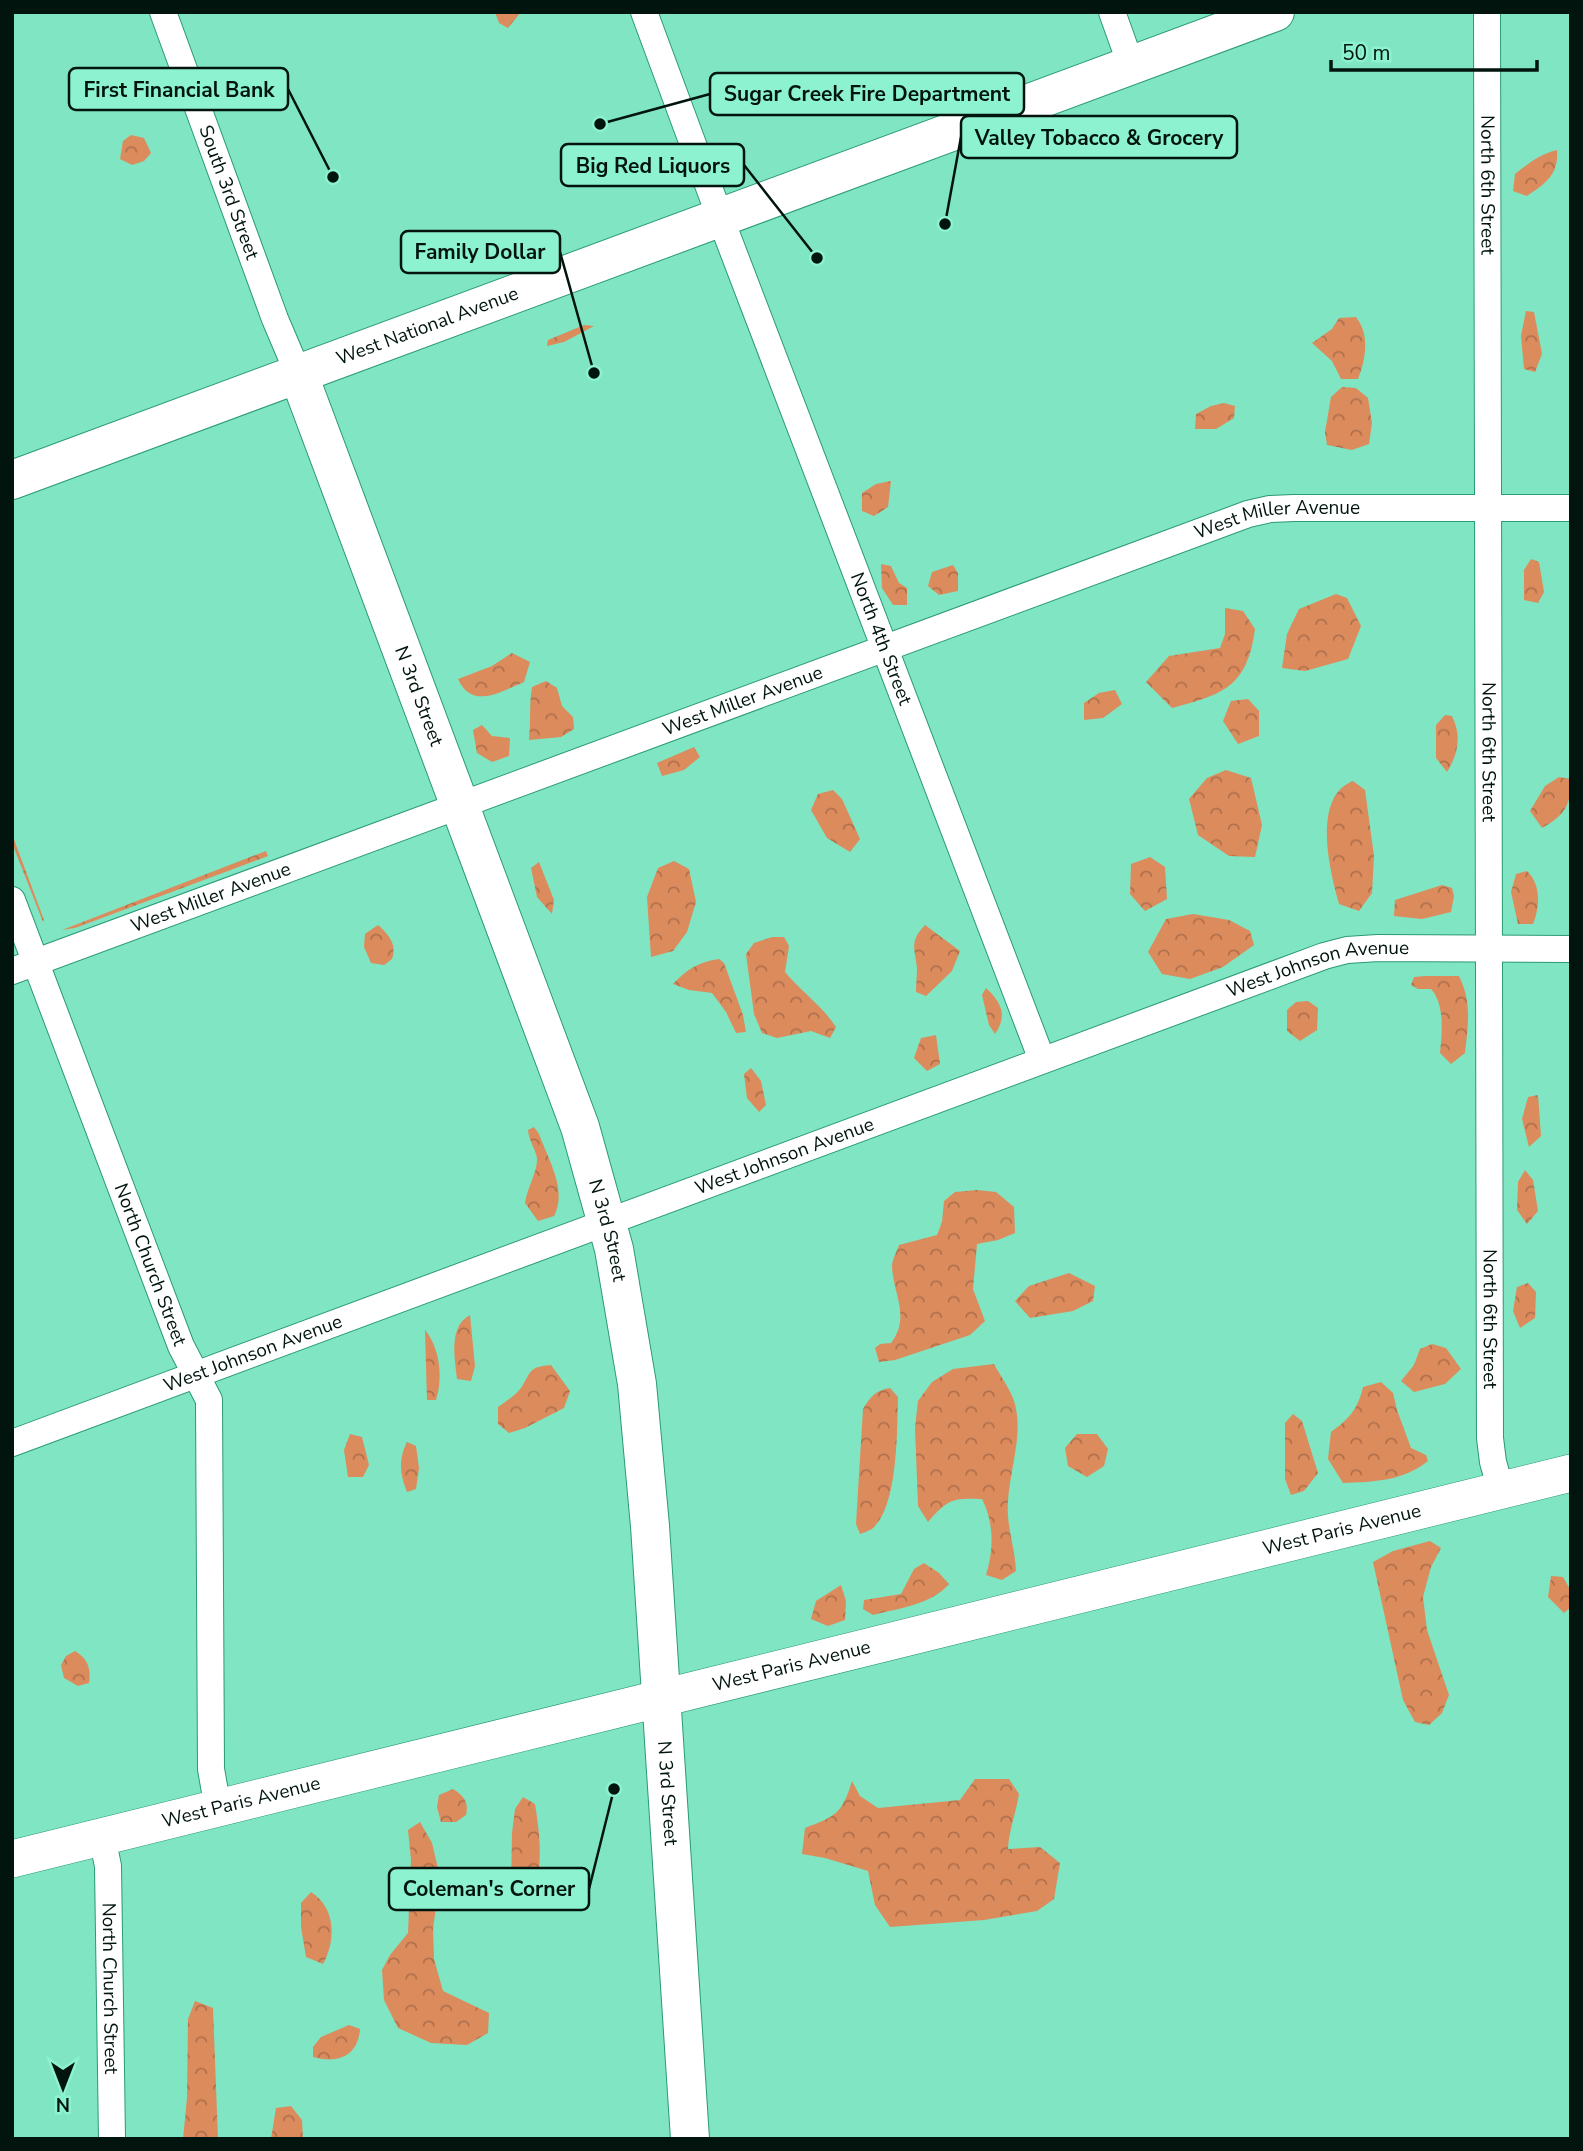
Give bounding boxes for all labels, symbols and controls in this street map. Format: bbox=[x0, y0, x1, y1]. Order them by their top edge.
scale bar bbox=[1331, 28, 1538, 72]
text: 50 m bbox=[1342, 39, 1391, 67]
callout: First Financial Bank bbox=[69, 68, 288, 110]
callout: Sugar Creek Fire Department bbox=[710, 73, 1024, 115]
text: First Financial Bank bbox=[84, 76, 275, 104]
text: Sugar Creek Fire Department bbox=[724, 80, 1011, 108]
street label: North 6th Street bbox=[1474, 115, 1501, 255]
callout: Valley Tobacco & Grocery bbox=[961, 116, 1237, 158]
street label: South 3rd Street bbox=[192, 122, 265, 263]
text: Valley Tobacco & Grocery bbox=[974, 124, 1224, 152]
callout: Big Red Liquors bbox=[561, 144, 744, 186]
text: Big Red Liquors bbox=[576, 152, 730, 180]
callout: Family Dollar bbox=[401, 231, 560, 273]
text: Family Dollar bbox=[415, 238, 546, 266]
street label: West National Avenue bbox=[333, 280, 522, 372]
street label: West Miller Avenue bbox=[1191, 495, 1360, 546]
street label: North 4th Street bbox=[844, 569, 918, 709]
street label: N 3rd Street bbox=[388, 642, 450, 750]
street label: West Miller Avenue bbox=[659, 659, 826, 742]
street label: North 6th Street bbox=[1475, 682, 1502, 822]
street label: West Miller Avenue bbox=[127, 856, 295, 939]
street label: West Johnson Avenue bbox=[1223, 935, 1409, 1004]
street label: West Johnson Avenue bbox=[691, 1111, 878, 1201]
street label: N 3rd Street bbox=[582, 1176, 632, 1284]
street label: North Church Street bbox=[108, 1180, 193, 1350]
street label: North 6th Street bbox=[1477, 1249, 1503, 1389]
street label: West Johnson Avenue bbox=[160, 1309, 346, 1399]
street label: West Paris Avenue bbox=[1260, 1498, 1424, 1562]
street label: West Paris Avenue bbox=[710, 1634, 873, 1698]
street label: N 3rd Street bbox=[651, 1740, 684, 1847]
street label: West Paris Avenue bbox=[159, 1770, 323, 1834]
callout: Coleman's Corner bbox=[389, 1868, 589, 1910]
text: Coleman's Corner bbox=[403, 1875, 576, 1903]
street label: North Church Street bbox=[96, 1902, 124, 2075]
north arrow bbox=[28, 2053, 98, 2123]
text: N bbox=[56, 2091, 70, 2117]

